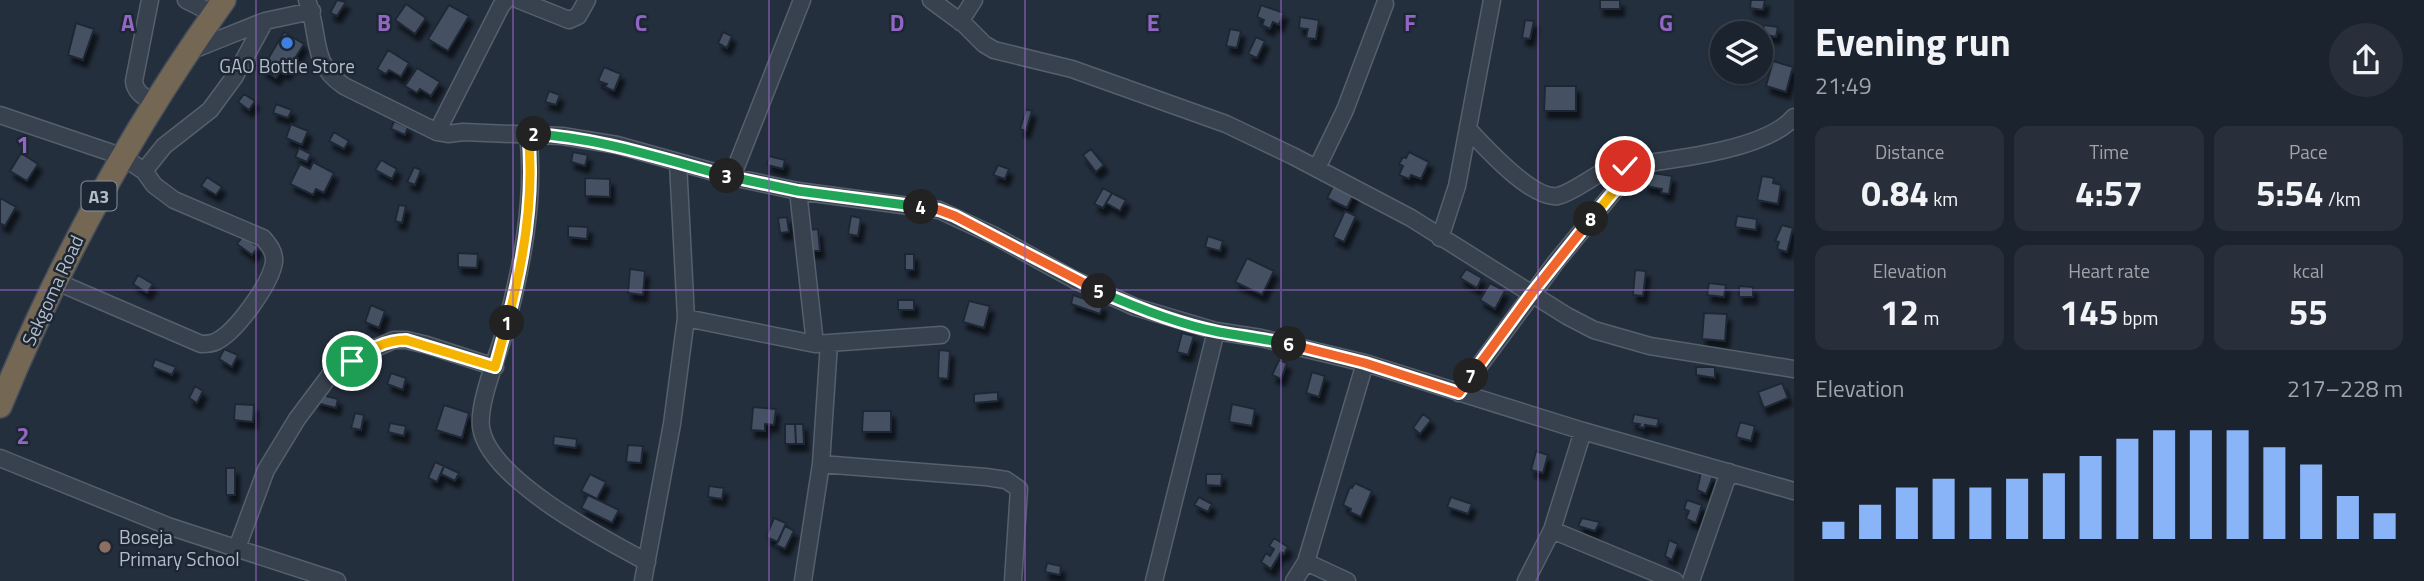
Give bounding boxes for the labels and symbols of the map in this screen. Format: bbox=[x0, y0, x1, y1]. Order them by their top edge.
text: A bbox=[121, 5, 135, 40]
text: B bbox=[377, 5, 391, 40]
text: C bbox=[635, 5, 647, 40]
text: D bbox=[890, 5, 904, 40]
text: E bbox=[1147, 5, 1159, 40]
text: F bbox=[1404, 5, 1416, 40]
text: G bbox=[1659, 5, 1673, 40]
marker: GAO Bottle Store bbox=[279, 35, 295, 51]
place label: GAO Bottle Store bbox=[219, 51, 355, 80]
pin: 2 bbox=[516, 116, 552, 152]
text: 1 bbox=[17, 127, 29, 162]
pin bbox=[1595, 136, 1655, 196]
pin: 3 bbox=[710, 158, 744, 194]
road number: A3 bbox=[82, 182, 116, 210]
pin: 4 bbox=[904, 190, 939, 224]
pin: 8 bbox=[1574, 202, 1608, 236]
street label: Sekgoma Road bbox=[14, 230, 90, 350]
pin: 5 bbox=[1082, 274, 1116, 308]
pin: 1 bbox=[490, 306, 524, 340]
pin: 6 bbox=[1272, 326, 1306, 362]
pin bbox=[322, 331, 382, 391]
pin: 7 bbox=[1454, 358, 1488, 394]
text: 2 bbox=[17, 418, 29, 453]
place label: Boseja Primary School bbox=[119, 522, 240, 573]
marker: Boseja Primary School bbox=[97, 539, 113, 555]

